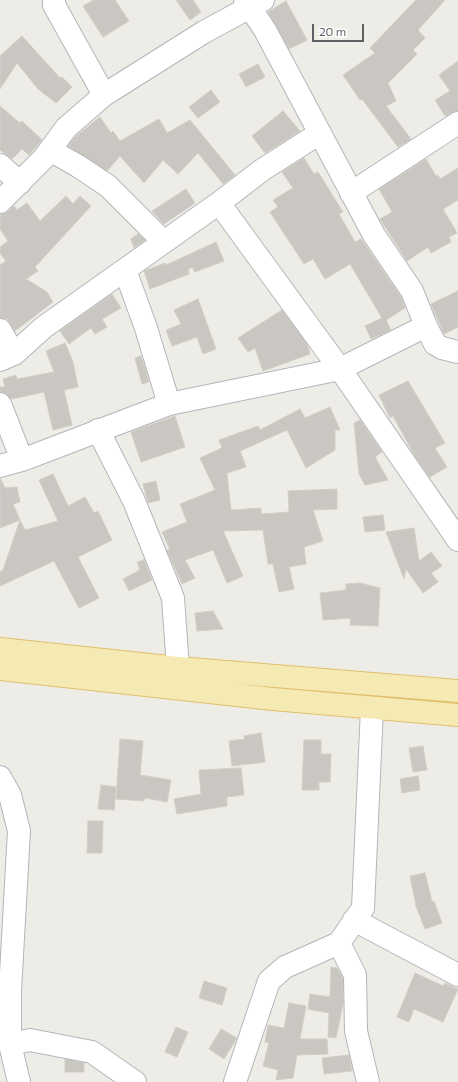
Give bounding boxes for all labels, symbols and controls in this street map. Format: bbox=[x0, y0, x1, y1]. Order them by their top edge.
scale bar bbox=[314, 16, 366, 42]
text: 20 m bbox=[319, 24, 346, 38]

